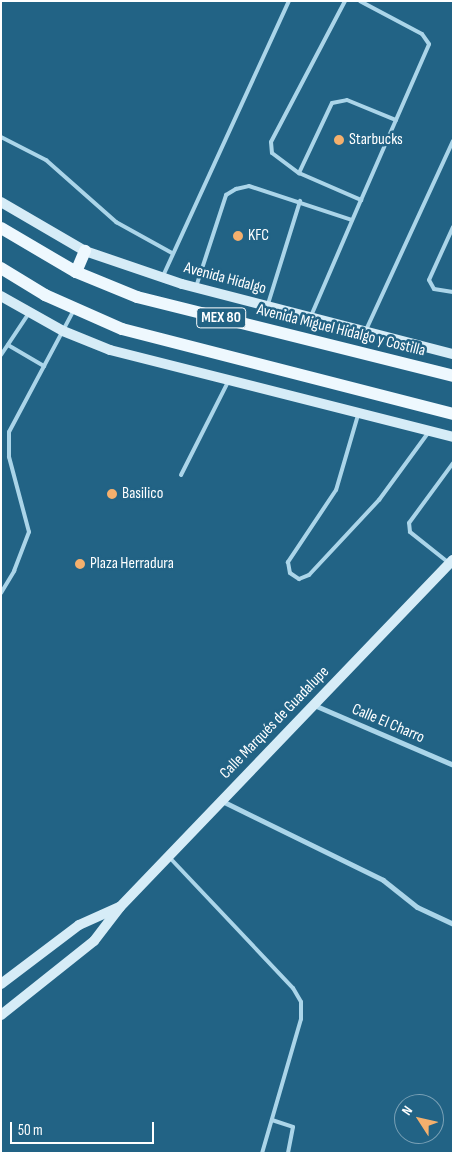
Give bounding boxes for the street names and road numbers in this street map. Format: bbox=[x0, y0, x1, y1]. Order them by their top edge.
street label: Avenida Hidalgo bbox=[182, 259, 268, 299]
street label: Avenida Miguel Hidalgo y Costilla bbox=[255, 301, 427, 361]
road number: MEX 80 bbox=[196, 306, 246, 330]
street label: Calle Marqués de Guadalupe bbox=[216, 663, 334, 783]
street label: Calle El Charro bbox=[349, 700, 427, 748]

